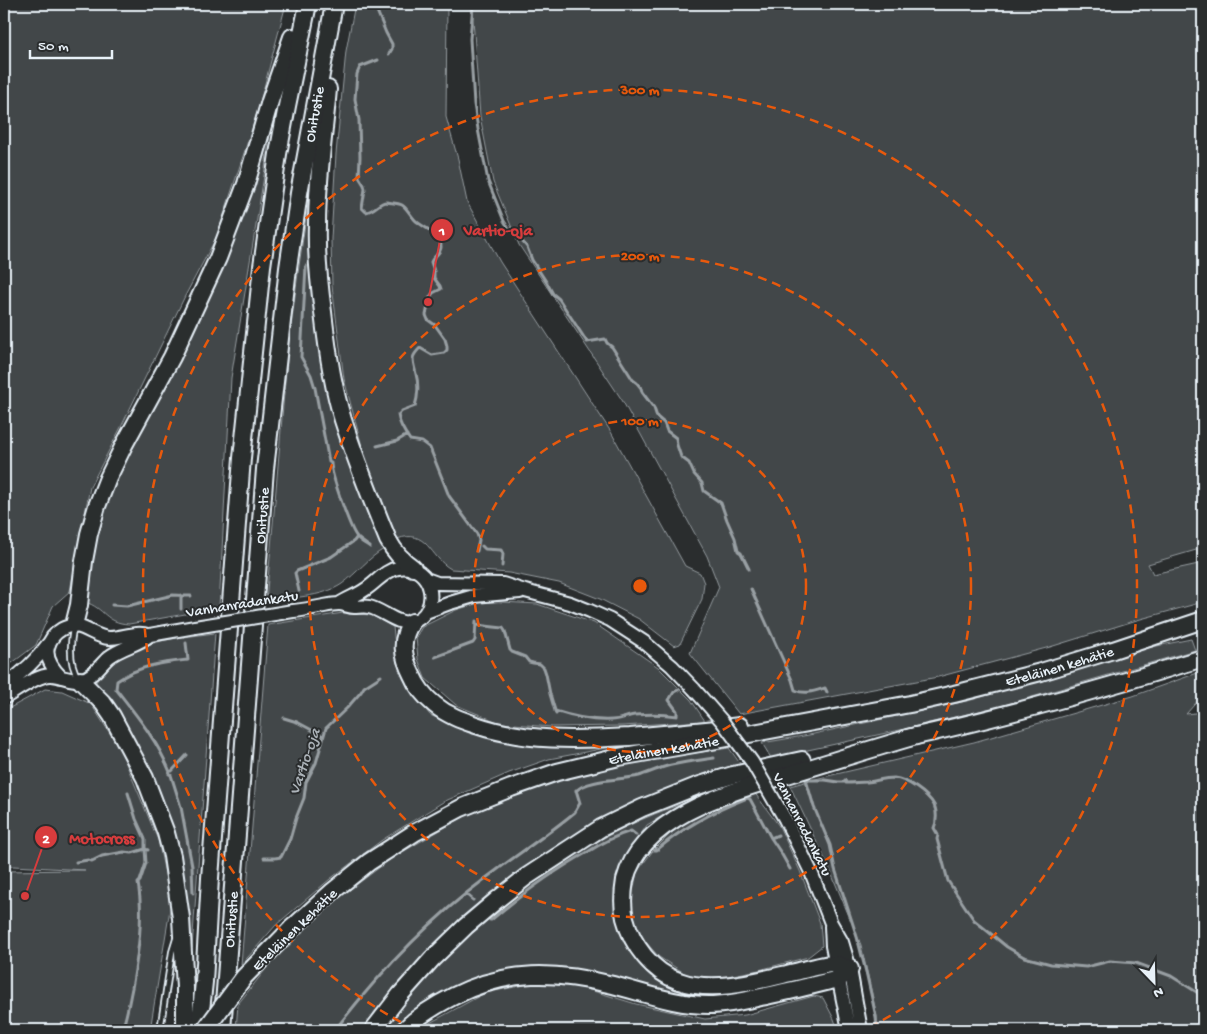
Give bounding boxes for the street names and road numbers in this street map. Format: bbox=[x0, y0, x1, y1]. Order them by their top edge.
street label: Ohitustie bbox=[302, 85, 330, 144]
street label: Ohitustie bbox=[252, 487, 275, 544]
street label: Vanhanradankatu bbox=[184, 587, 300, 623]
street label: Eteläinen kehätie bbox=[1004, 643, 1116, 692]
street label: Eteläinen kehätie bbox=[607, 733, 721, 770]
street label: Vanhanradankatu bbox=[767, 769, 835, 880]
street label: Eteläinen kehätie bbox=[249, 885, 342, 976]
street label: Ohitustie bbox=[221, 891, 244, 948]

